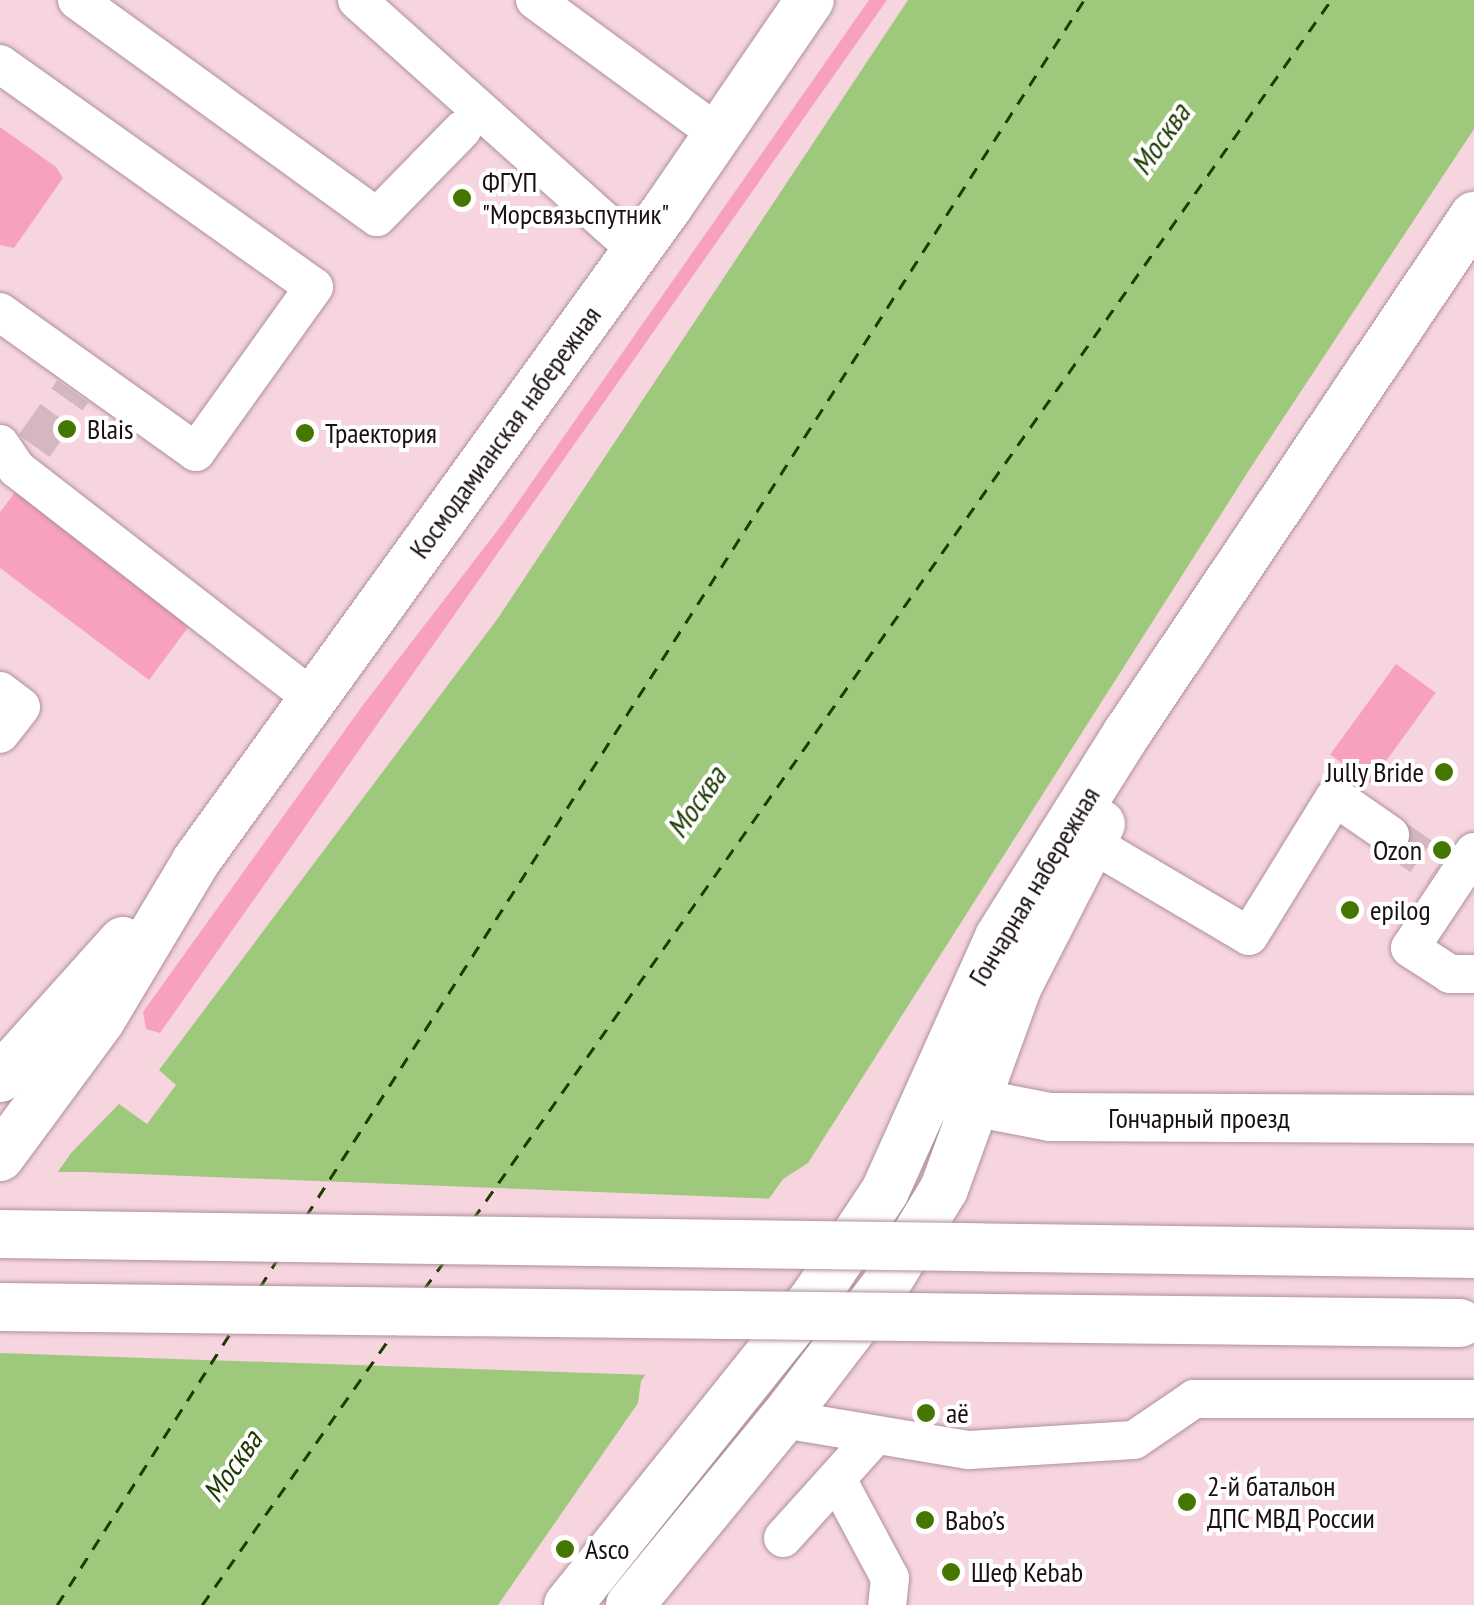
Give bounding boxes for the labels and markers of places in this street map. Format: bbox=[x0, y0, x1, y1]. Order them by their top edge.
place label: ФГУП "Морсвязьспутник" bbox=[482, 165, 669, 231]
marker: ФГУП "Морсвязьспутник" bbox=[451, 187, 473, 209]
place label: Blais bbox=[87, 412, 133, 446]
place label: Траектория bbox=[325, 416, 437, 450]
marker: Blais bbox=[56, 418, 78, 440]
marker: Траектория bbox=[294, 422, 316, 444]
place label: Jully Bride bbox=[1325, 755, 1424, 789]
marker: Jully Bride bbox=[1433, 761, 1455, 783]
place label: Ozon bbox=[1373, 833, 1422, 867]
marker: Ozon bbox=[1431, 839, 1453, 861]
place label: epilog bbox=[1370, 893, 1431, 927]
marker: epilog bbox=[1339, 899, 1361, 921]
place label: аё bbox=[946, 1396, 969, 1430]
marker: аё bbox=[915, 1402, 937, 1424]
place label: 2-й батальон ДПС МВД России bbox=[1207, 1469, 1376, 1535]
marker: 2-й батальон ДПС МВД России bbox=[1176, 1491, 1198, 1513]
place label: Babo’s bbox=[945, 1503, 1005, 1537]
marker: Babo’s bbox=[914, 1509, 936, 1531]
place label: Asco bbox=[585, 1532, 629, 1566]
marker: Asco bbox=[554, 1538, 576, 1560]
place label: Шеф Kebab bbox=[971, 1555, 1083, 1589]
marker: Шеф Kebab bbox=[940, 1561, 962, 1583]

